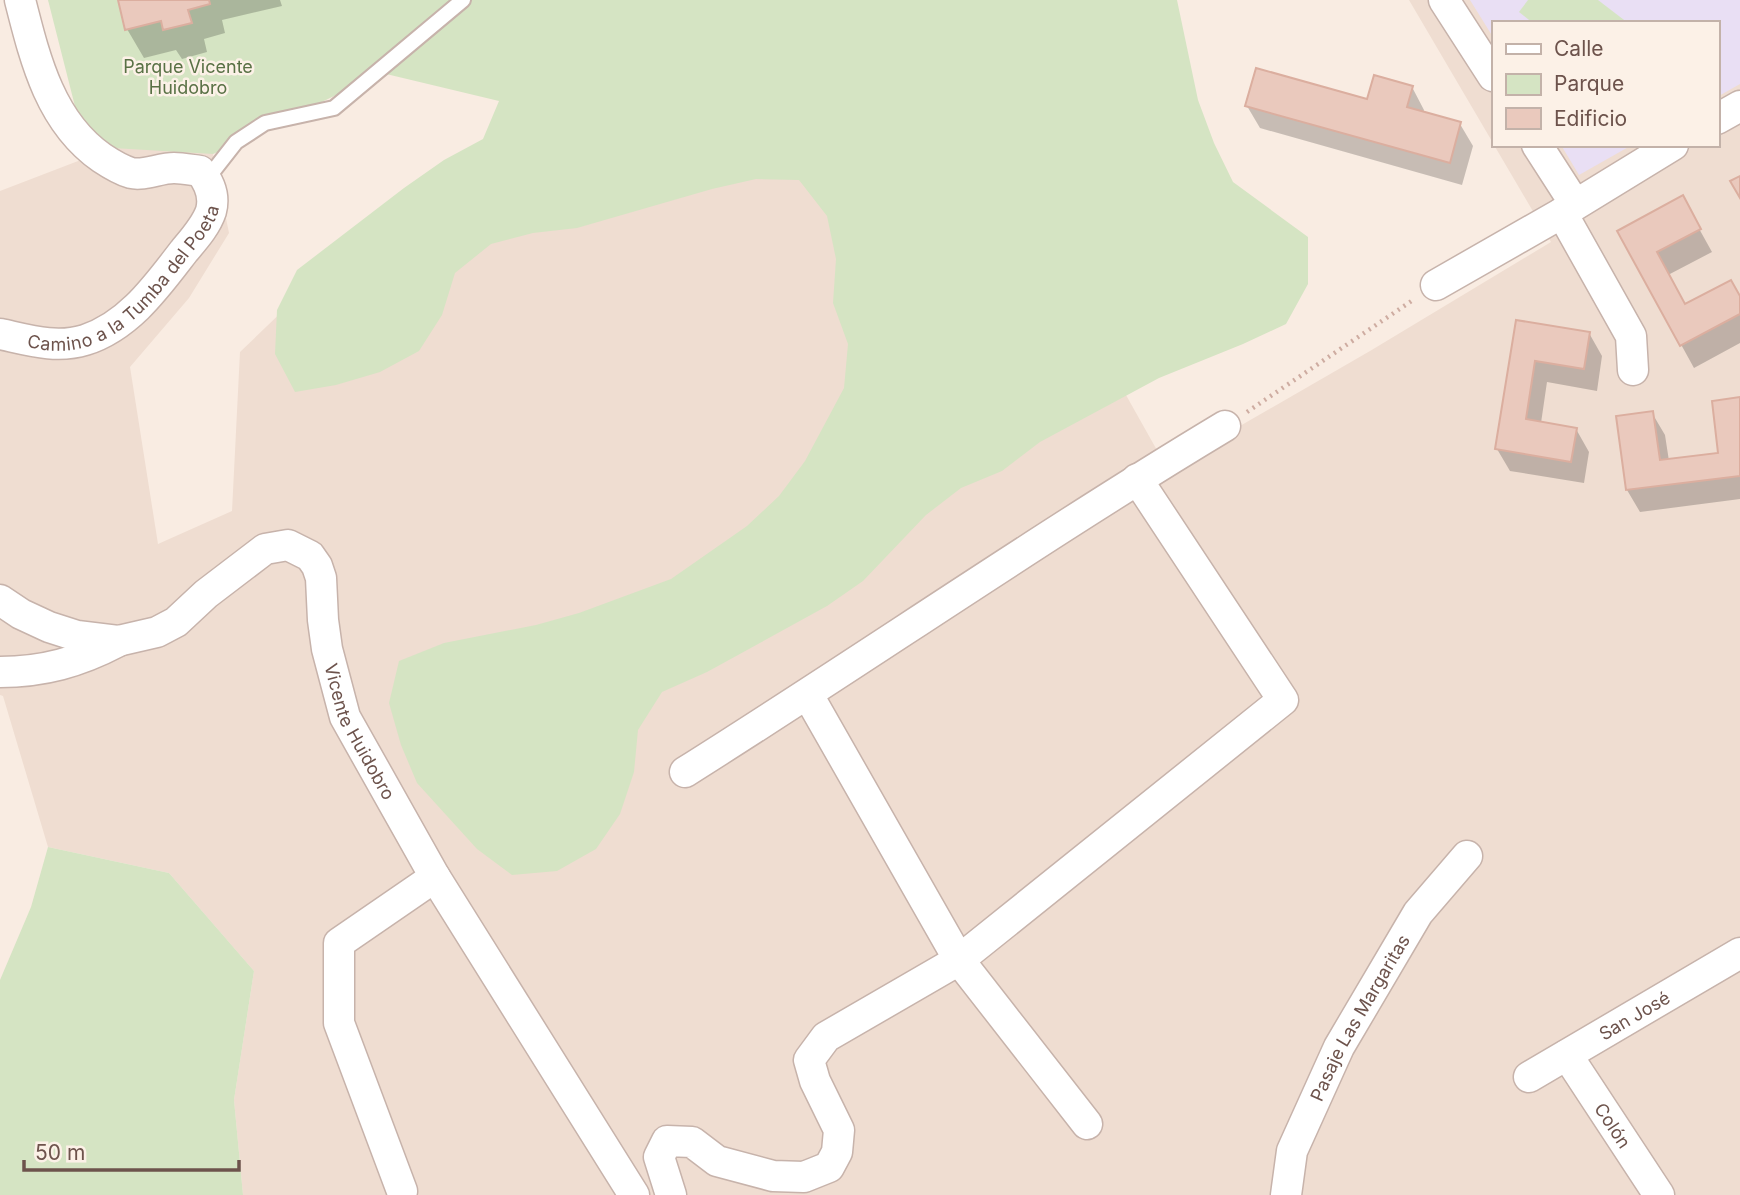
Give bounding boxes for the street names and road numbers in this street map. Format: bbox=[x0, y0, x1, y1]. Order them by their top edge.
street label: Camino a la Tumba del Poeta bbox=[26, 203, 223, 354]
street label: Vicente Huidobro bbox=[321, 661, 400, 803]
street label: Pasaje Las Margaritas bbox=[1306, 931, 1414, 1104]
street label: San José bbox=[1595, 986, 1673, 1044]
street label: Colón bbox=[1591, 1099, 1636, 1152]

